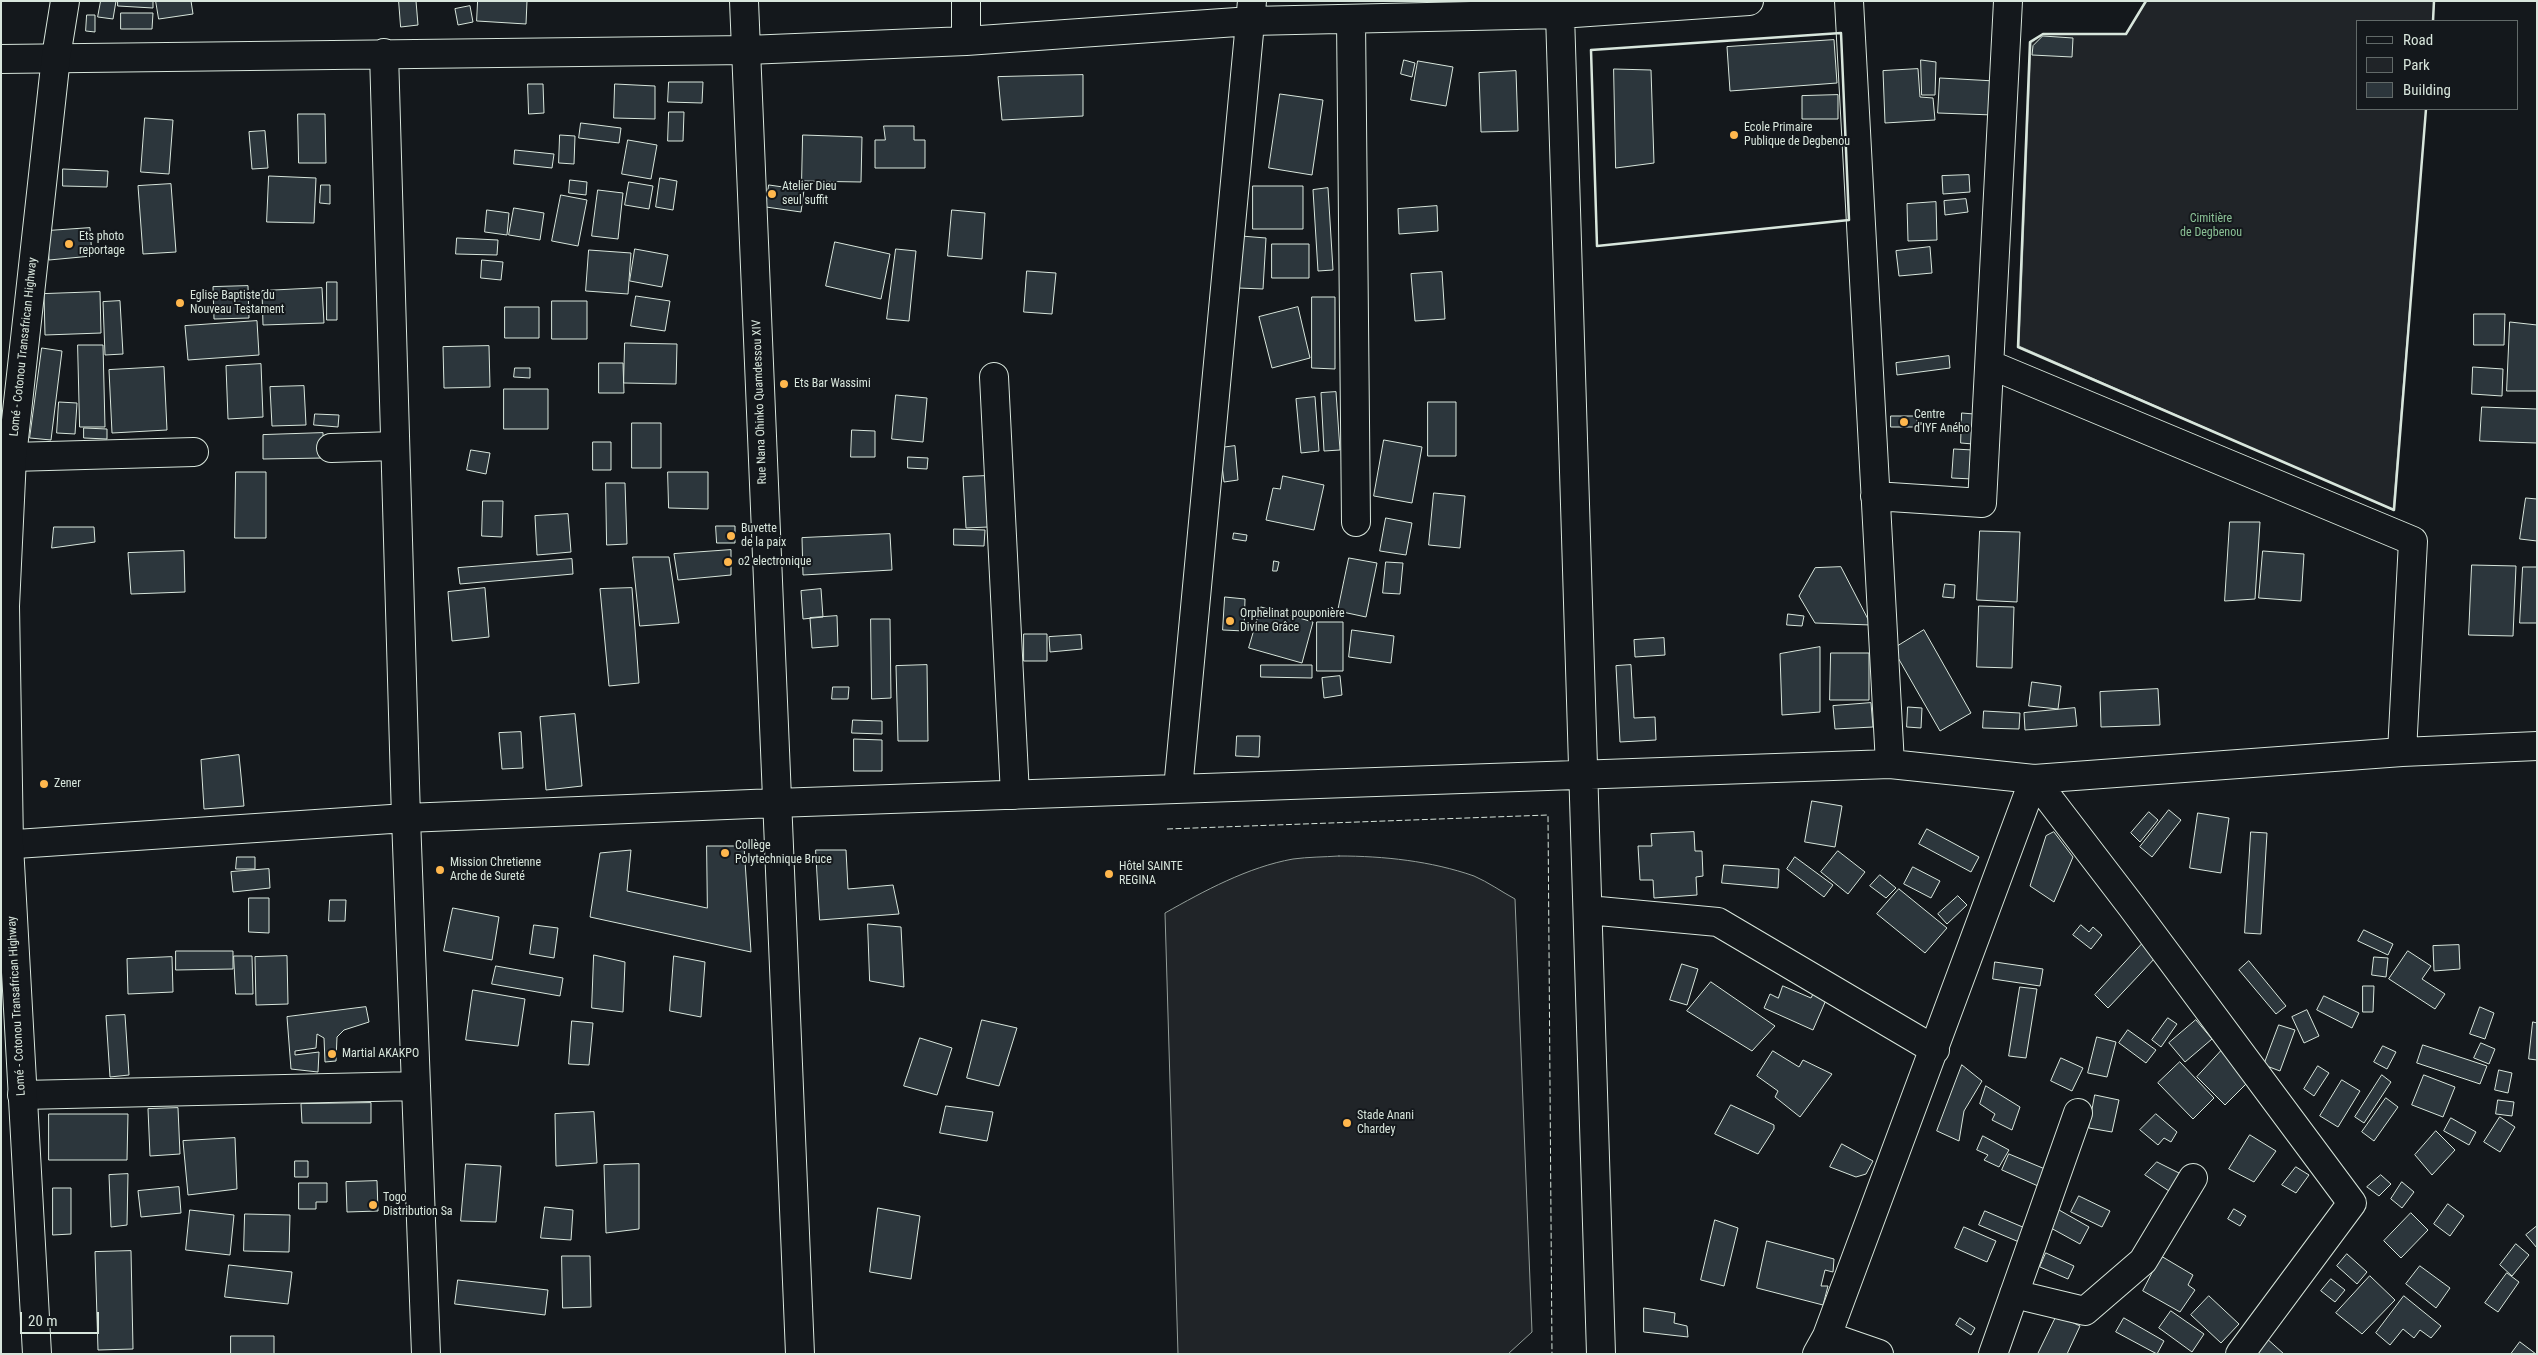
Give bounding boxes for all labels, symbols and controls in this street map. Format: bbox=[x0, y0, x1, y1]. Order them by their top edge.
legend bbox=[2356, 20, 2518, 110]
text: Road bbox=[2403, 31, 2433, 49]
text: Park bbox=[2403, 56, 2430, 74]
text: Building bbox=[2403, 81, 2451, 99]
place label: Ecole Primaire Publique de Degbenou bbox=[1744, 121, 1850, 149]
marker: Ecole Primaire Publique de Degbenou bbox=[1728, 129, 1740, 141]
place label: Atelier Dieu seul suffit bbox=[782, 180, 837, 208]
marker: Atelier Dieu seul suffit bbox=[766, 188, 778, 200]
park label: Cimitière de Degbenou bbox=[2180, 212, 2242, 240]
place label: Ets photo reportage bbox=[79, 230, 125, 258]
marker: Ets photo reportage bbox=[63, 238, 75, 250]
street label: Lomé - Cotonou Transafrican Highway bbox=[7, 257, 41, 437]
place label: Eglise Baptiste du Nouveau Testament bbox=[190, 289, 284, 317]
marker: Eglise Baptiste du Nouveau Testament bbox=[174, 297, 186, 309]
street label: Rue Nana Ohinko Quamdessou XIV bbox=[750, 319, 770, 485]
place label: Ets Bar Wassimi bbox=[794, 377, 871, 391]
marker: Ets Bar Wassimi bbox=[778, 378, 790, 390]
place label: Centre d'IYF Aného bbox=[1914, 408, 1970, 436]
marker: Centre d'IYF Aného bbox=[1898, 416, 1910, 428]
place label: Buvette de la paix bbox=[741, 522, 786, 550]
marker: Buvette de la paix bbox=[725, 530, 737, 542]
place label: o2 electronique bbox=[738, 555, 811, 569]
marker: o2 electronique bbox=[722, 556, 734, 568]
place label: Orphelinat pouponière Divine Grâce bbox=[1240, 607, 1345, 635]
marker: Orphelinat pouponière Divine Grâce bbox=[1224, 615, 1236, 627]
place label: Zener bbox=[54, 777, 81, 791]
marker: Zener bbox=[38, 778, 50, 790]
place label: Collège Polytechnique Bruce bbox=[735, 839, 832, 867]
marker: Collège Polytechnique Bruce bbox=[719, 847, 731, 859]
place label: Mission Chretienne Arche de Sureté bbox=[450, 856, 541, 884]
place label: Hôtel SAINTE REGINA bbox=[1119, 860, 1183, 888]
marker: Mission Chretienne Arche de Sureté bbox=[434, 864, 446, 876]
marker: Hôtel SAINTE REGINA bbox=[1103, 868, 1115, 880]
street label: Lomé - Cotonou Transafrican Highway bbox=[5, 916, 29, 1096]
place label: Martial AKAKPO bbox=[342, 1047, 419, 1061]
marker: Martial AKAKPO bbox=[326, 1048, 338, 1060]
place label: Stade Anani Chardey bbox=[1357, 1109, 1414, 1137]
marker: Stade Anani Chardey bbox=[1341, 1117, 1353, 1129]
place label: Togo Distribution Sa bbox=[383, 1191, 453, 1219]
marker: Togo Distribution Sa bbox=[367, 1199, 379, 1211]
scale bar bbox=[22, 1302, 101, 1334]
text: 20 m bbox=[28, 1312, 58, 1330]

